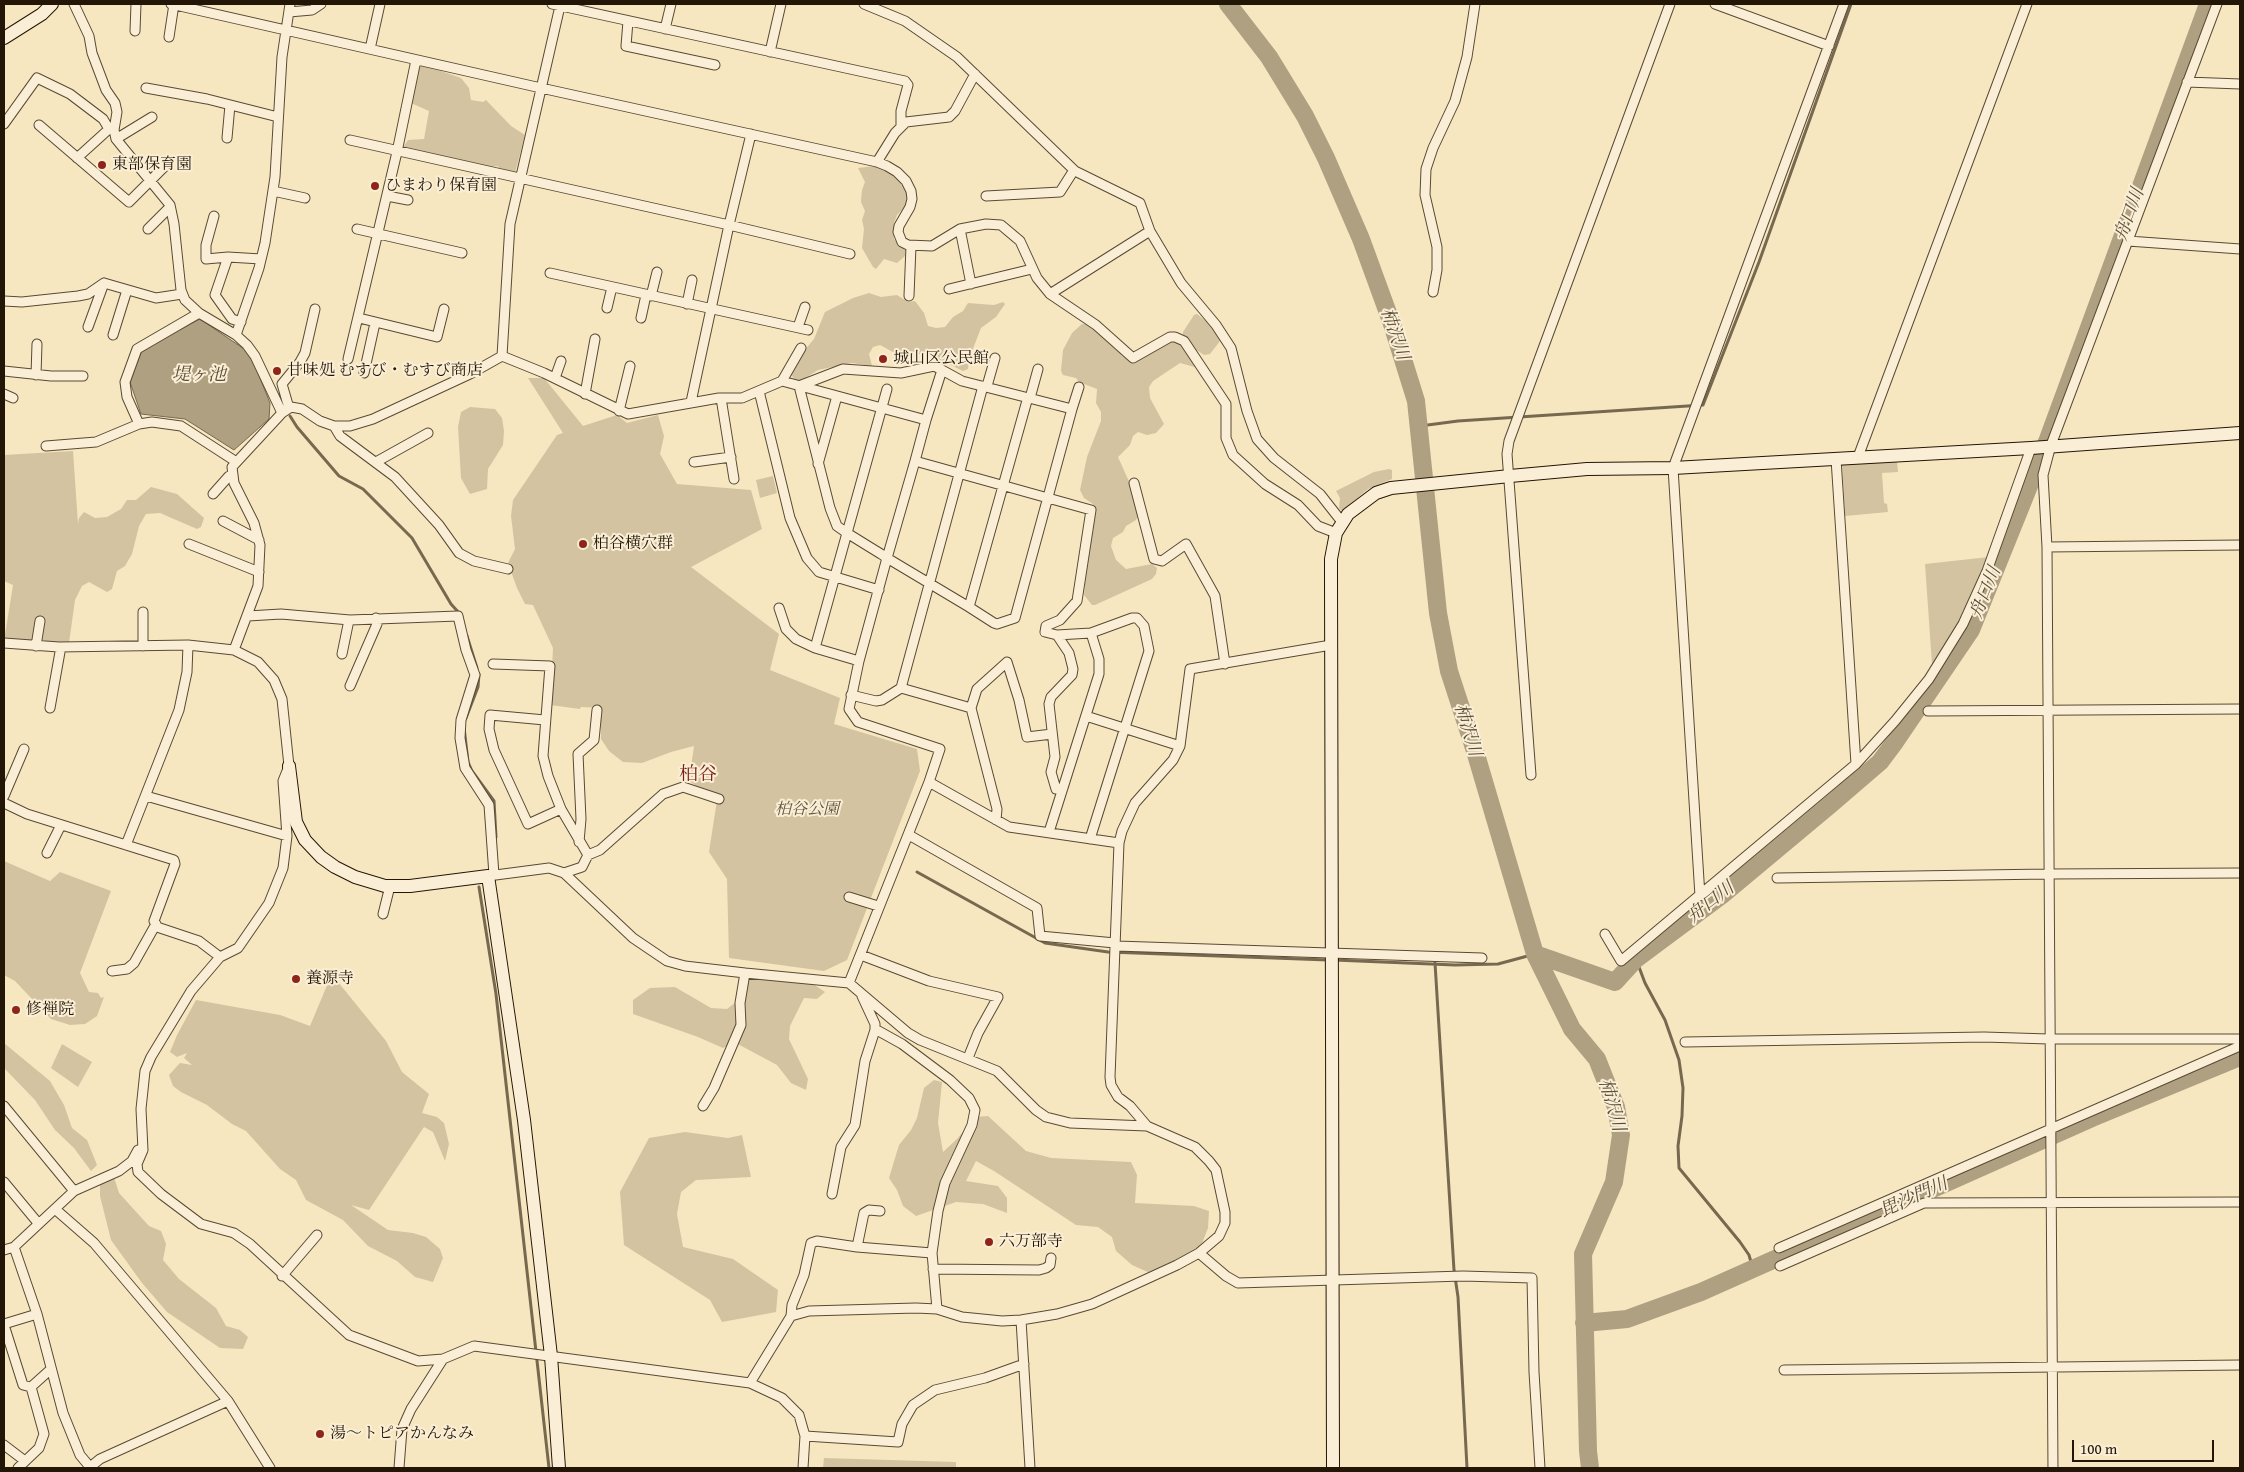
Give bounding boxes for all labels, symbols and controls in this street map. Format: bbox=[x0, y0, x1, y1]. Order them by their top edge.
place label: 東部保育園 bbox=[112, 155, 192, 175]
marker: 東部保育園 bbox=[96, 159, 108, 171]
place label: ひまわり保育園 bbox=[385, 176, 497, 196]
marker: ひまわり保育園 bbox=[369, 180, 381, 192]
water label: 舟口川 bbox=[2111, 186, 2149, 244]
water label: 柿沢川 bbox=[1375, 305, 1413, 363]
place label: 城山区公民館 bbox=[893, 349, 989, 369]
marker: 城山区公民館 bbox=[877, 353, 889, 365]
place label: 甘味処 むすび・むすび商店 bbox=[287, 361, 483, 381]
water label: 堤ヶ池 bbox=[172, 364, 226, 386]
marker: 甘味処 むすび・むすび商店 bbox=[271, 365, 283, 377]
place label: 柏谷横穴群 bbox=[593, 534, 673, 554]
marker: 柏谷横穴群 bbox=[577, 538, 589, 550]
water label: 舟口川 bbox=[1966, 564, 2006, 622]
water label: 柿沢川 bbox=[1449, 701, 1485, 759]
district label: 柏谷 bbox=[679, 764, 717, 786]
park label: 柏谷公園 bbox=[775, 800, 839, 820]
water label: 舟口川 bbox=[1683, 878, 1739, 928]
place label: 養源寺 bbox=[306, 969, 354, 989]
marker: 養源寺 bbox=[290, 973, 302, 985]
place label: 修禅院 bbox=[26, 1000, 74, 1020]
marker: 修禅院 bbox=[10, 1004, 22, 1016]
water label: 柿沢川 bbox=[1593, 1076, 1629, 1134]
water label: 毘沙門川 bbox=[1877, 1173, 1951, 1223]
place label: 六万部寺 bbox=[999, 1232, 1063, 1252]
marker: 六万部寺 bbox=[983, 1236, 995, 1248]
place label: 湯～トピアかんなみ bbox=[330, 1424, 474, 1444]
marker: 湯～トピアかんなみ bbox=[314, 1428, 326, 1440]
scale bar bbox=[2074, 1430, 2216, 1462]
text: 100 m bbox=[2080, 1438, 2117, 1459]

